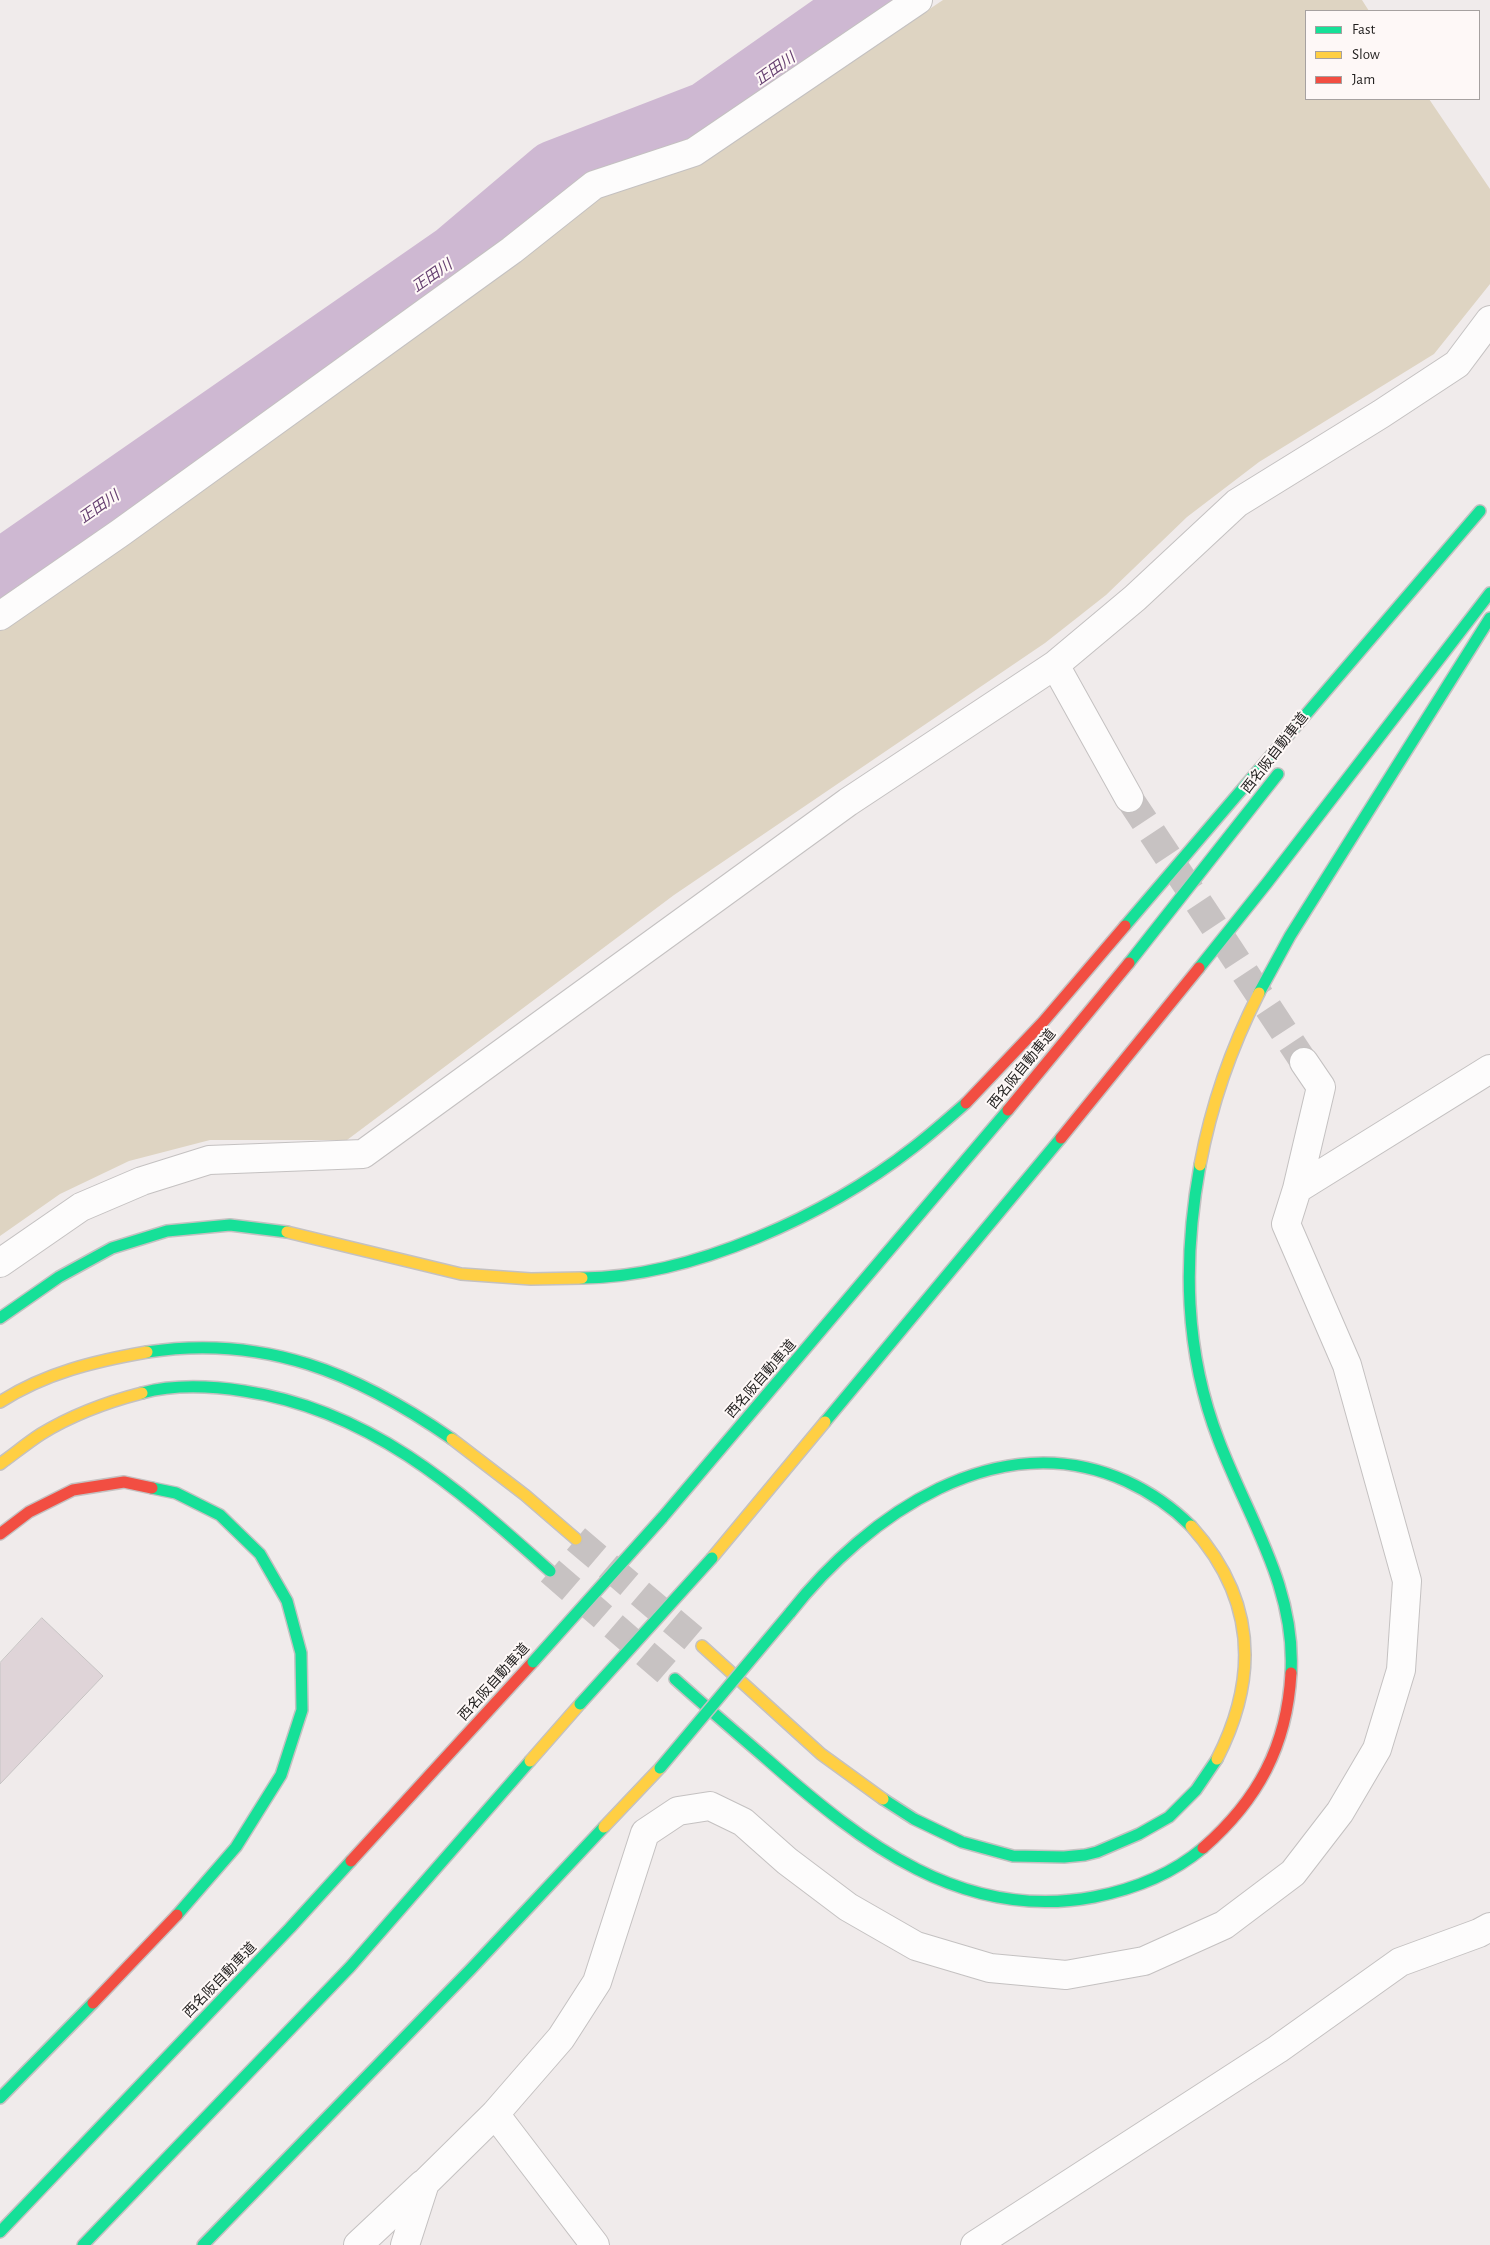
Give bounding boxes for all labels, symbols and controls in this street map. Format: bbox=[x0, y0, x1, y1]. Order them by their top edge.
legend bbox=[1305, 10, 1480, 100]
text: Fast bbox=[1352, 22, 1375, 37]
text: Slow bbox=[1352, 47, 1380, 62]
water label: 正田川 bbox=[751, 49, 799, 89]
text: Jam bbox=[1352, 72, 1375, 87]
water label: 正田川 bbox=[408, 256, 456, 296]
water label: 正田川 bbox=[75, 487, 123, 527]
street label: 西名阪自動車道 bbox=[1238, 709, 1312, 797]
street label: 西名阪自動車道 bbox=[985, 1026, 1059, 1112]
street label: 西名阪自動車道 bbox=[723, 1337, 799, 1421]
street label: 西名阪自動車道 bbox=[455, 1640, 533, 1724]
street label: 西名阪自動車道 bbox=[180, 1939, 260, 2021]

